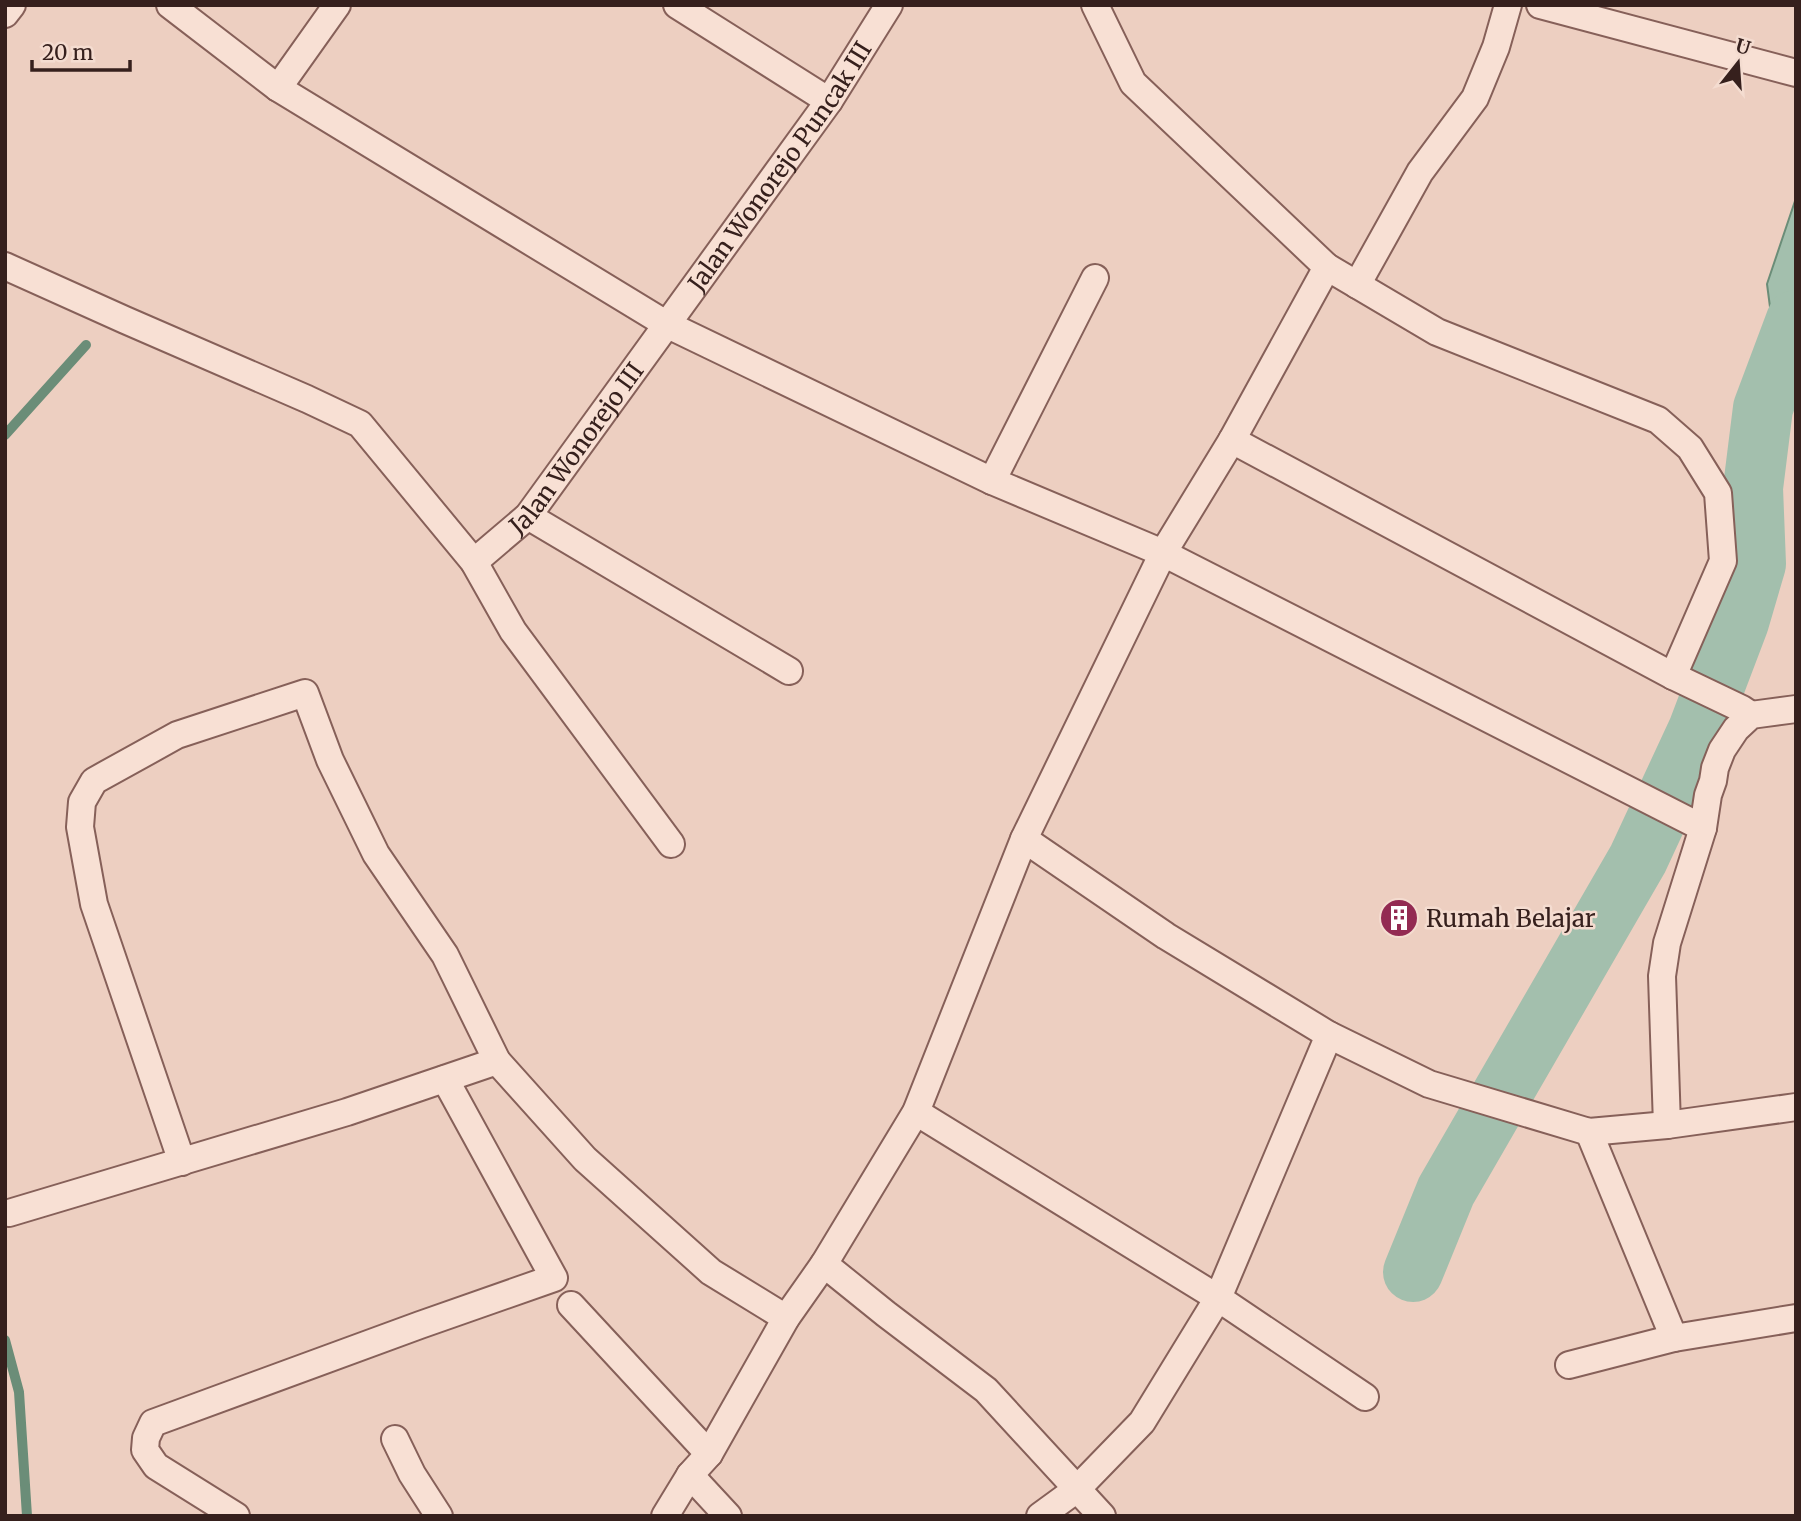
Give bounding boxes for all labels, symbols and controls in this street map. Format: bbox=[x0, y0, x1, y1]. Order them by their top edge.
scale bar bbox=[32, 28, 130, 72]
north arrow bbox=[1703, 28, 1773, 98]
text: U bbox=[1733, 33, 1753, 60]
street label: Jalan Wonorejo Puncak III bbox=[680, 35, 878, 298]
text: 20 m bbox=[42, 39, 94, 66]
street label: Jalan Wonorejo III bbox=[502, 356, 650, 541]
building icon: Rumah Belajar bbox=[1378, 897, 1420, 939]
place label: Rumah Belajar bbox=[1426, 903, 1596, 934]

